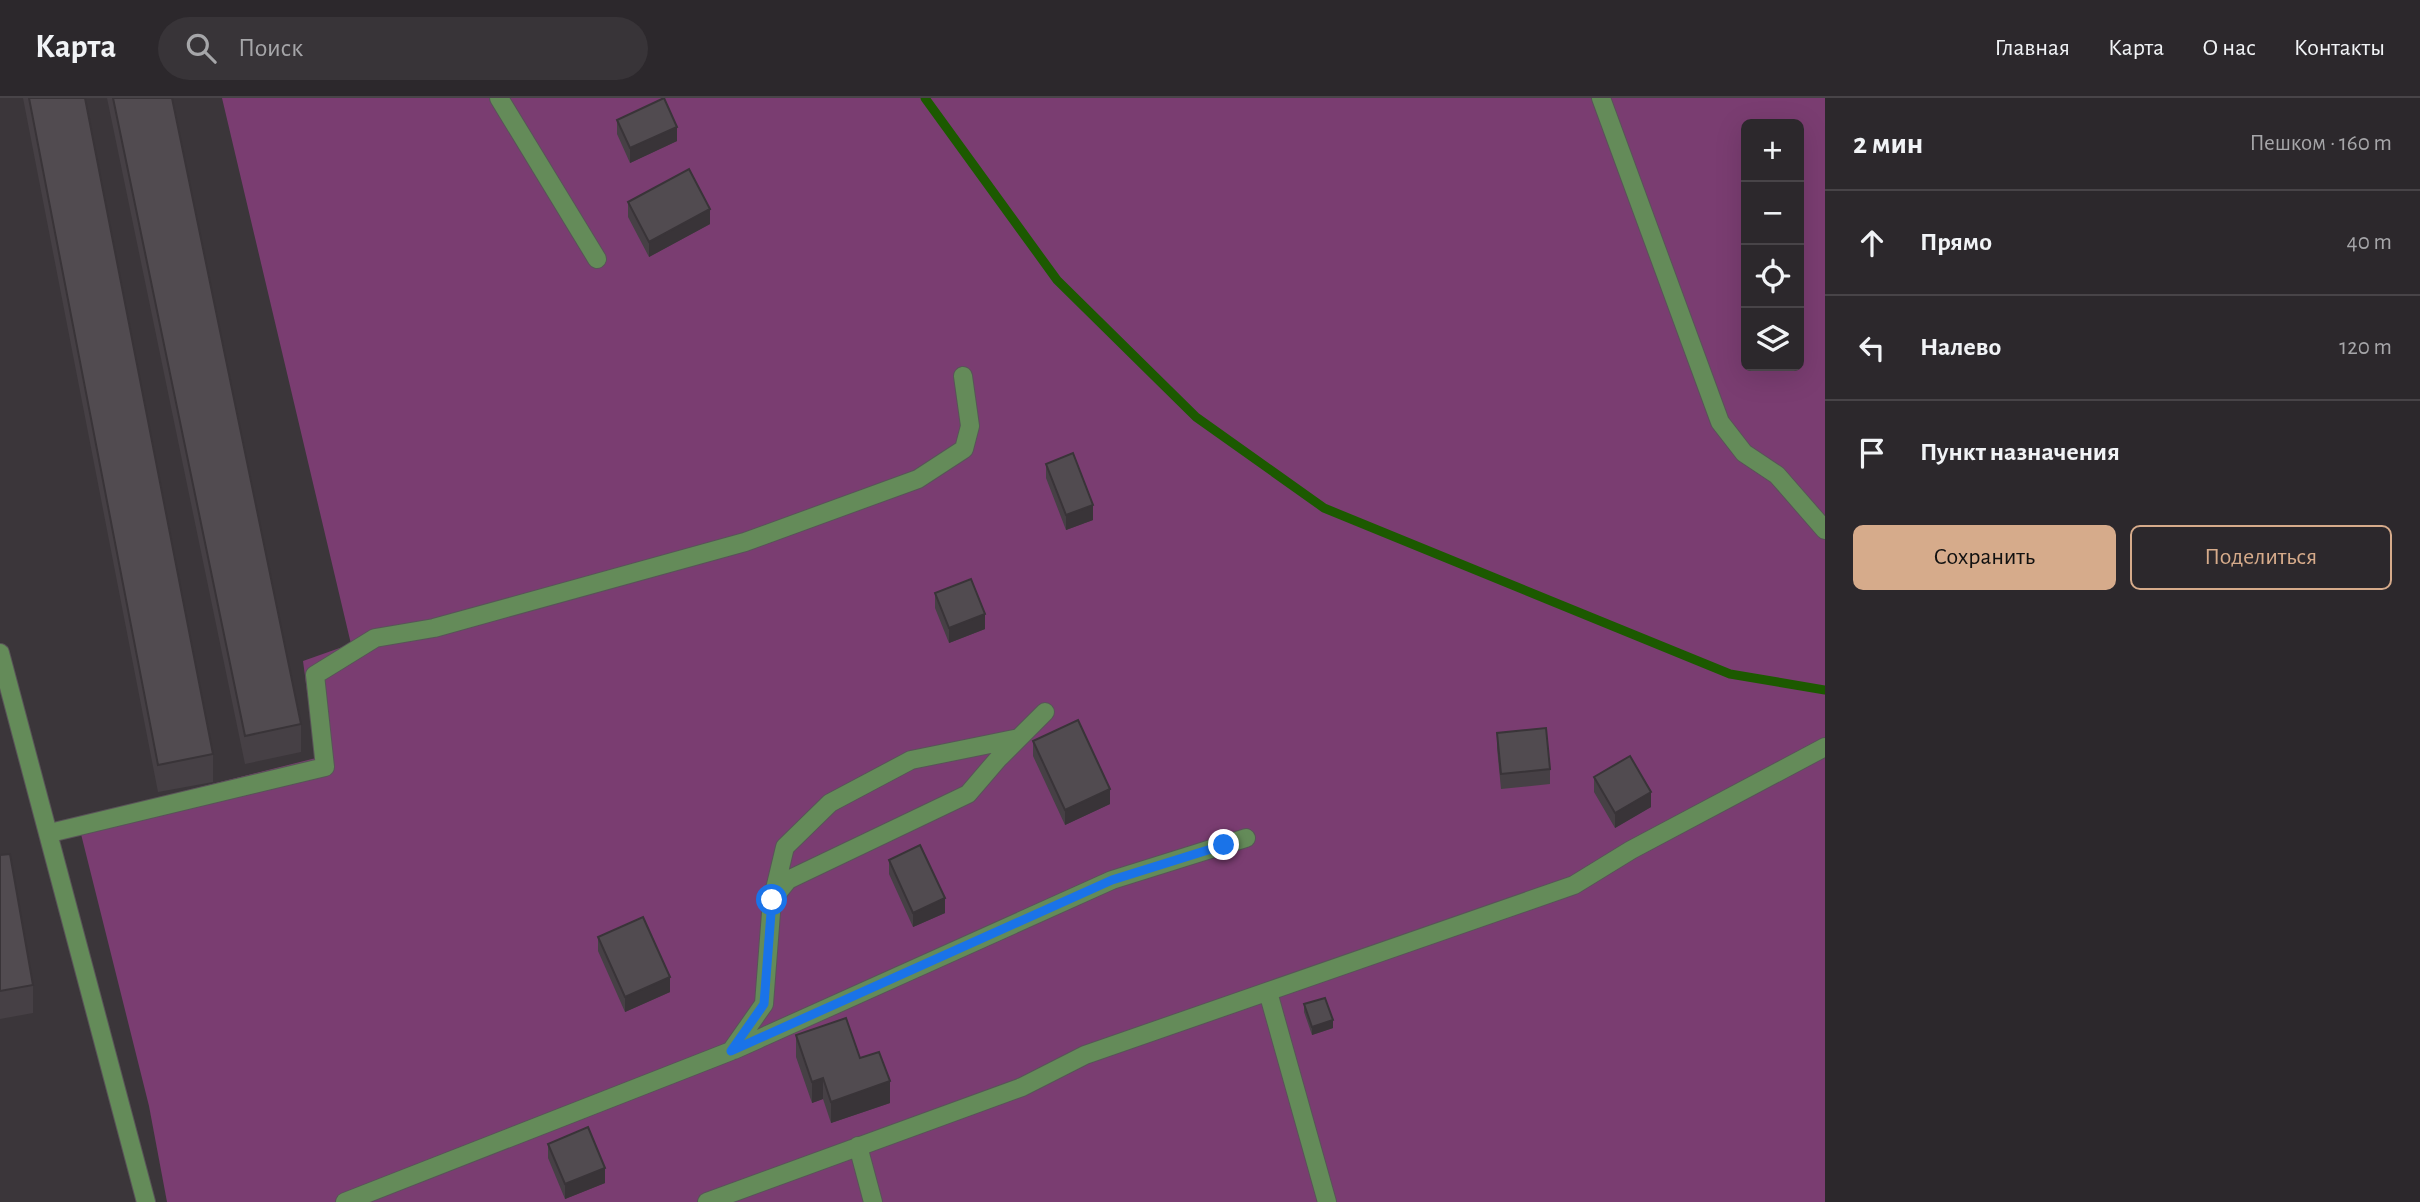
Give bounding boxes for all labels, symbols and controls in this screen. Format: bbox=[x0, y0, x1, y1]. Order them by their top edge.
search box bbox=[158, 17, 648, 80]
icon: search bbox=[182, 29, 220, 67]
text: Карта bbox=[35, 31, 116, 64]
text: Поиск bbox=[238, 35, 303, 61]
text: Главная bbox=[1995, 36, 2070, 60]
text: Карта bbox=[2108, 36, 2164, 60]
text: О нас bbox=[2202, 36, 2256, 60]
text: Контакты bbox=[2294, 36, 2385, 60]
map controls bbox=[1741, 119, 1804, 371]
button: + bbox=[1741, 119, 1804, 182]
text: 2 мин bbox=[1853, 129, 1923, 159]
text: Пешком · 160 m bbox=[2249, 132, 2392, 155]
button: − bbox=[1741, 182, 1804, 245]
icon: ahead bbox=[1853, 224, 1891, 262]
text: Прямо bbox=[1920, 229, 1992, 255]
text: 40 m bbox=[2347, 231, 2392, 254]
button: locate bbox=[1741, 245, 1804, 308]
button: layers bbox=[1741, 308, 1804, 371]
icon: left bbox=[1853, 329, 1891, 367]
text: Налево bbox=[1920, 334, 2001, 360]
text: 120 m bbox=[2339, 336, 2392, 359]
icon: arrive bbox=[1853, 434, 1891, 472]
text: Пункт назначения bbox=[1920, 439, 2120, 465]
button: Сохранить bbox=[1853, 525, 2116, 590]
button: Поделиться bbox=[2130, 525, 2392, 590]
route end bbox=[1208, 829, 1239, 860]
route start bbox=[756, 884, 787, 915]

